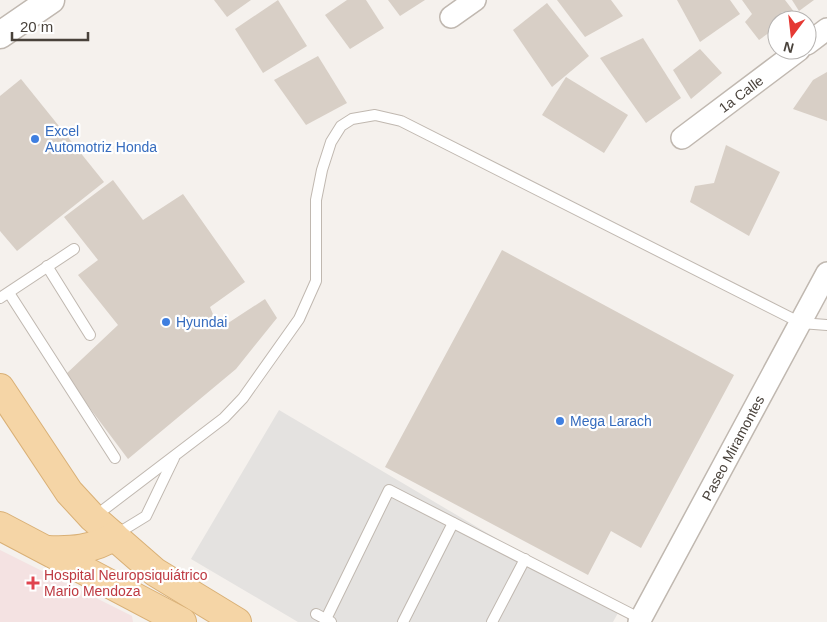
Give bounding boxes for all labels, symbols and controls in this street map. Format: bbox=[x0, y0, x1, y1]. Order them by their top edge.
scale bar bbox=[12, 10, 89, 42]
north arrow bbox=[767, 10, 817, 60]
text: 20 m bbox=[20, 18, 53, 35]
text: N bbox=[782, 39, 796, 57]
street label: 1a Calle bbox=[716, 72, 766, 116]
place label: Excel Automotriz Honda bbox=[45, 123, 157, 155]
marker: Excel Automotriz Honda bbox=[29, 133, 41, 145]
place label: Hyundai bbox=[176, 314, 227, 330]
marker: Hyundai bbox=[160, 316, 172, 328]
street label: Paseo Miramontes bbox=[699, 393, 767, 503]
place label: Mega Larach bbox=[570, 413, 652, 429]
marker: Mega Larach bbox=[554, 415, 566, 427]
place label: Hospital Neuropsiquiátrico Mario Mendoza bbox=[44, 567, 208, 599]
marker: Hospital Neuropsiquiátrico Mario Mendoza bbox=[26, 576, 40, 590]

